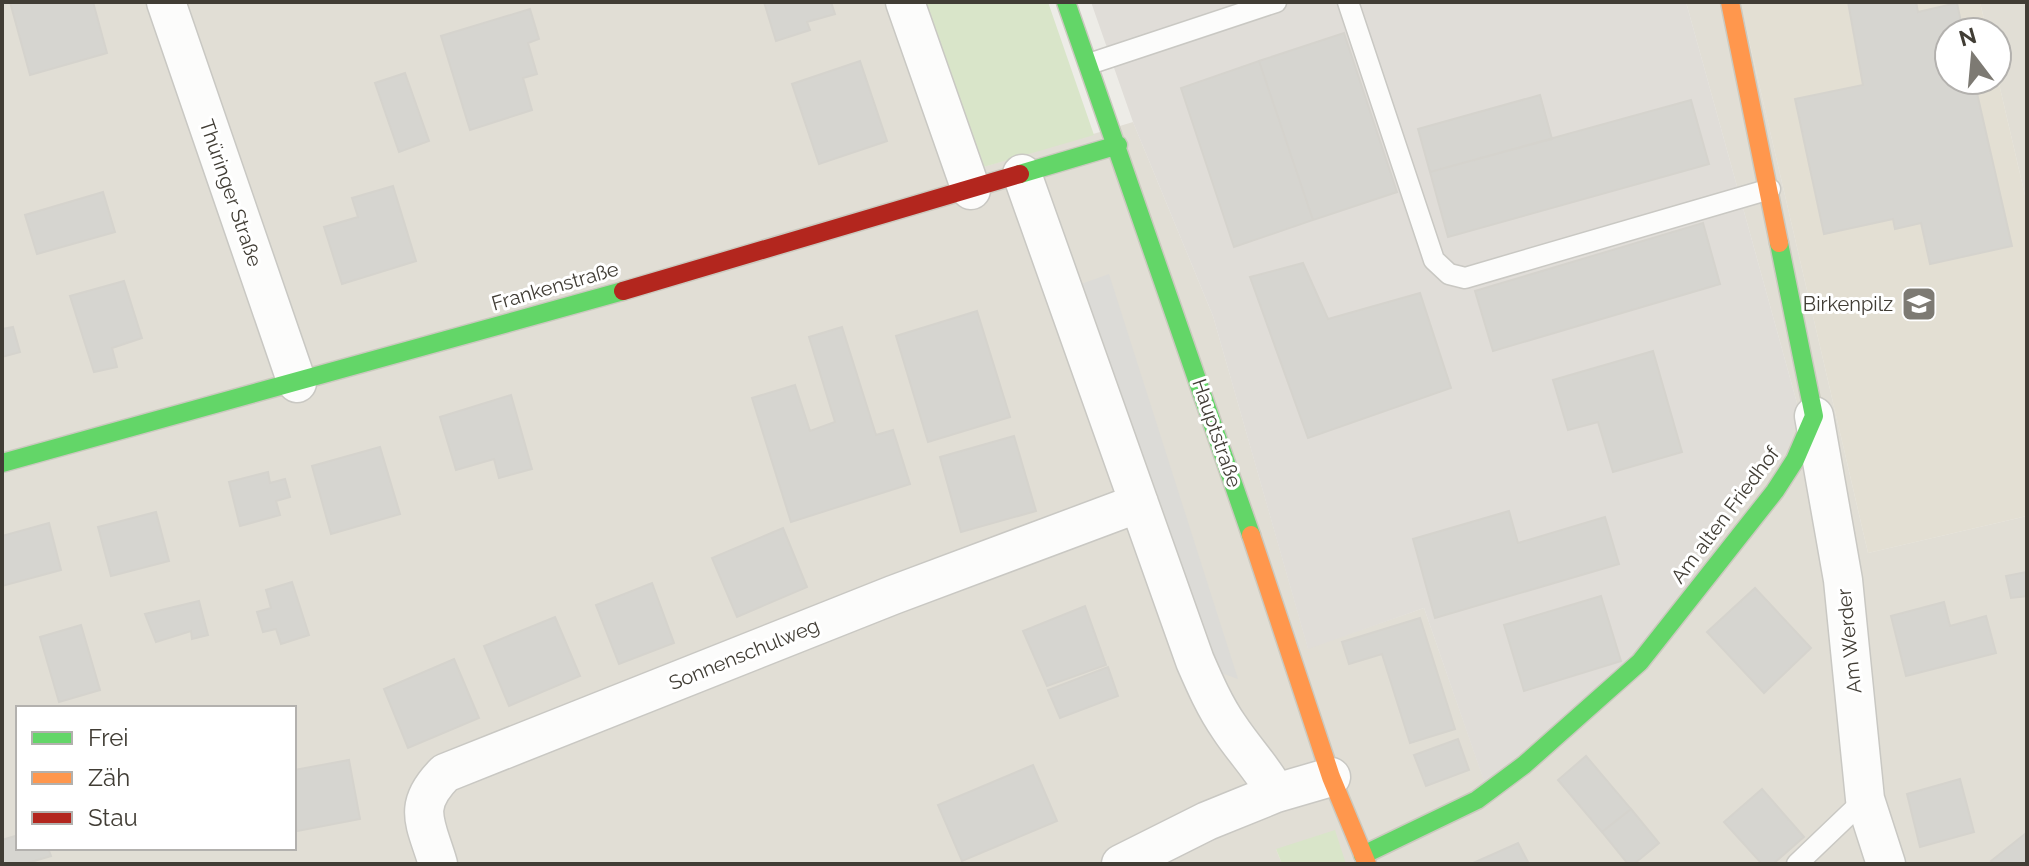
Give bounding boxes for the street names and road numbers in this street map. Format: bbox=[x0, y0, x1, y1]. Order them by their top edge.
street label: Thüringer Straße bbox=[195, 116, 267, 270]
street label: Frankenstraße bbox=[489, 256, 622, 316]
street label: Hauptstraße bbox=[1187, 376, 1247, 491]
street label: Am alten Friedhof bbox=[1666, 441, 1785, 588]
street label: Am Werder bbox=[1832, 587, 1866, 695]
street label: Sonnenschulweg bbox=[665, 613, 823, 695]

